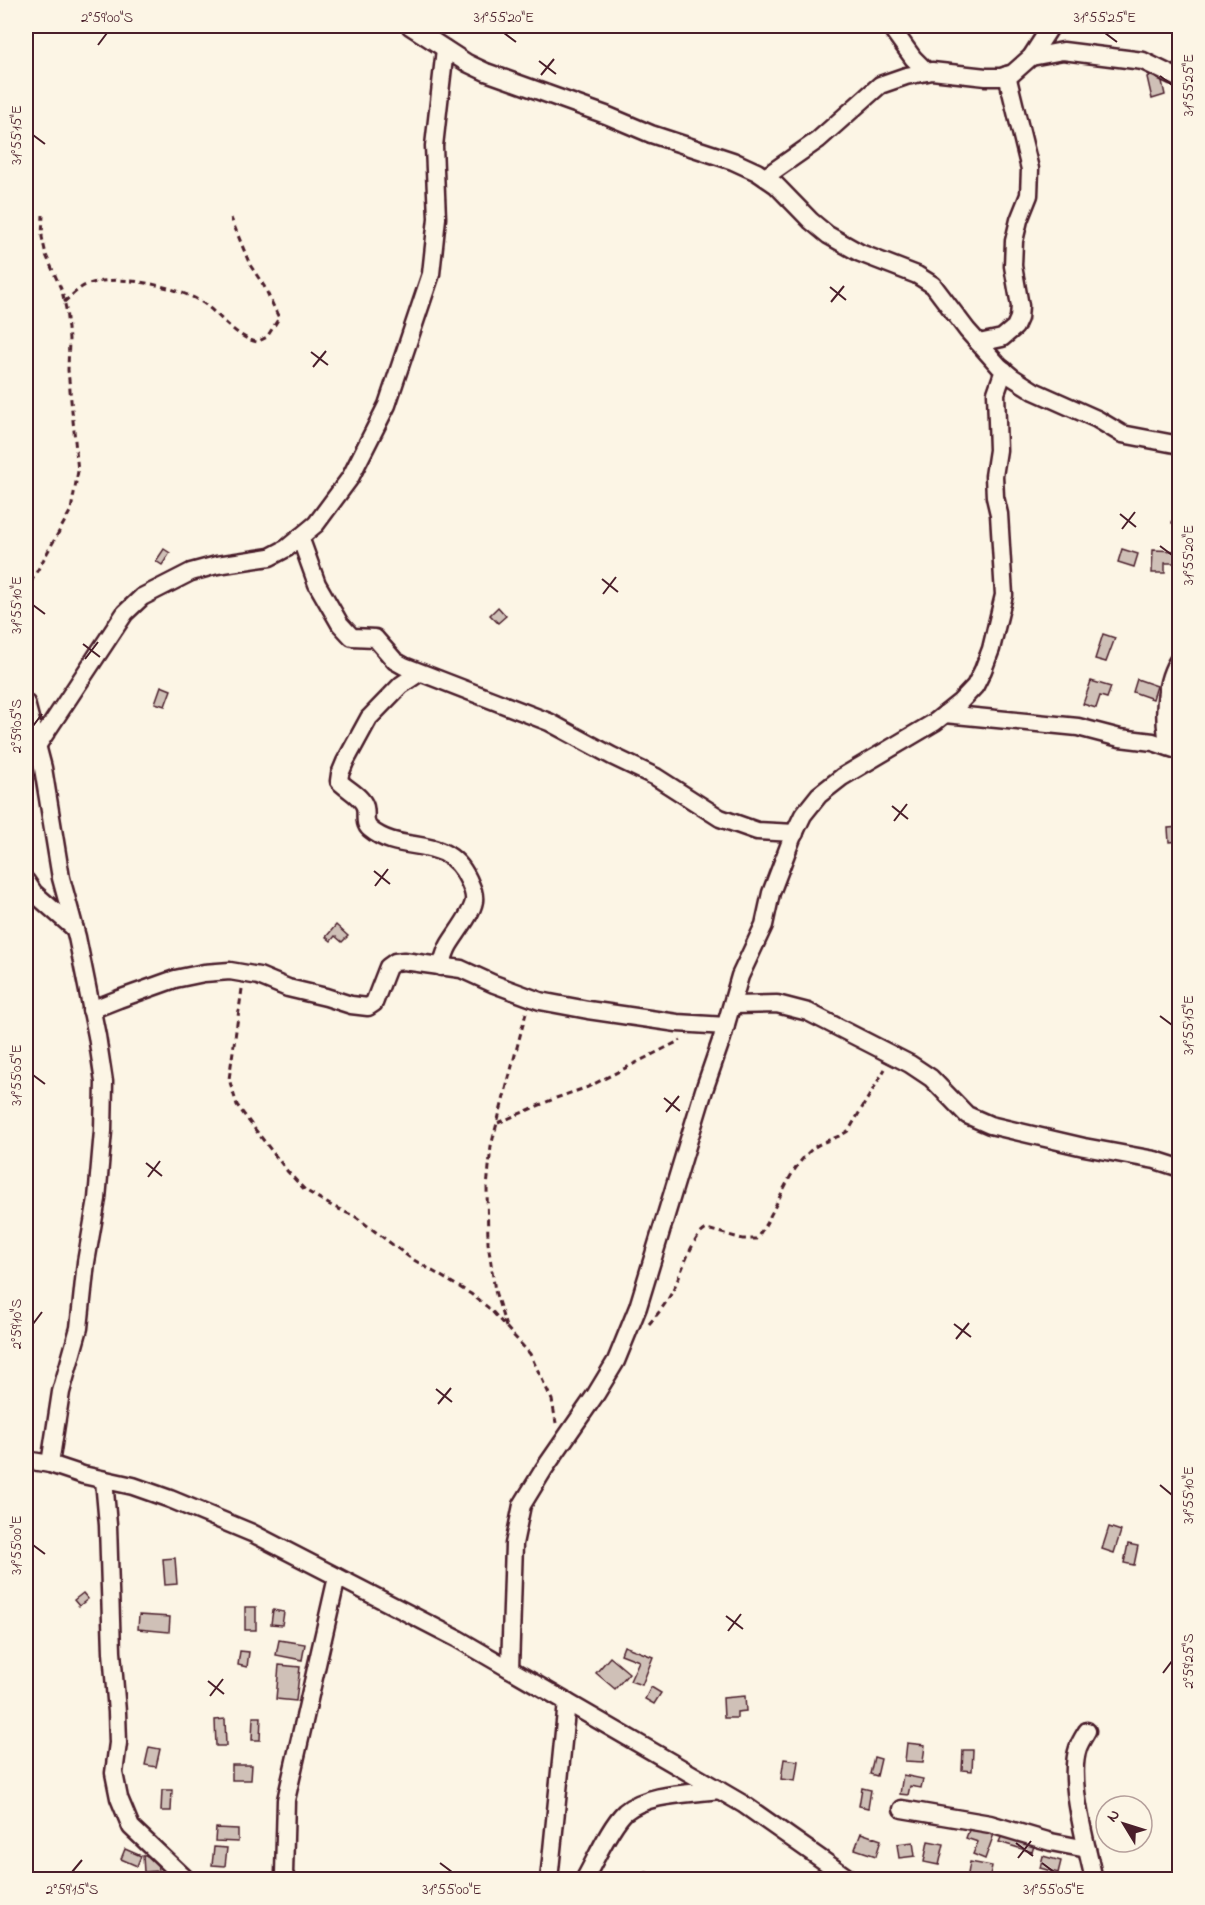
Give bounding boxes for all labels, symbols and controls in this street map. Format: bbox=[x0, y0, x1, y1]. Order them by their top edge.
text: 2°59'00"S bbox=[81, 7, 133, 29]
text: 31°55'20"E bbox=[474, 7, 534, 29]
text: 31°55'25"E bbox=[1074, 7, 1136, 29]
text: 31°55'25"E bbox=[1178, 54, 1200, 116]
text: 31°55'15"E bbox=[6, 105, 28, 165]
text: 31°55'20"E bbox=[1178, 525, 1200, 585]
text: 31°55'10"E bbox=[6, 576, 28, 634]
text: 2°59'05"S bbox=[6, 698, 28, 753]
text: 31°55'15"E bbox=[1178, 995, 1200, 1055]
text: 31°55'05"E bbox=[6, 1044, 28, 1106]
text: 2°59'10"S bbox=[6, 1298, 28, 1349]
text: 31°55'10"E bbox=[1178, 1466, 1200, 1524]
text: 31°55'00"E bbox=[6, 1515, 28, 1575]
text: 2°59'25"S bbox=[1178, 1633, 1200, 1689]
north arrow bbox=[1094, 1794, 1154, 1854]
text: N bbox=[1101, 1804, 1127, 1828]
text: 2°59'15"S bbox=[46, 1879, 99, 1901]
text: 31°55'00"E bbox=[422, 1879, 482, 1901]
text: 31°55'05"E bbox=[1023, 1879, 1085, 1901]

